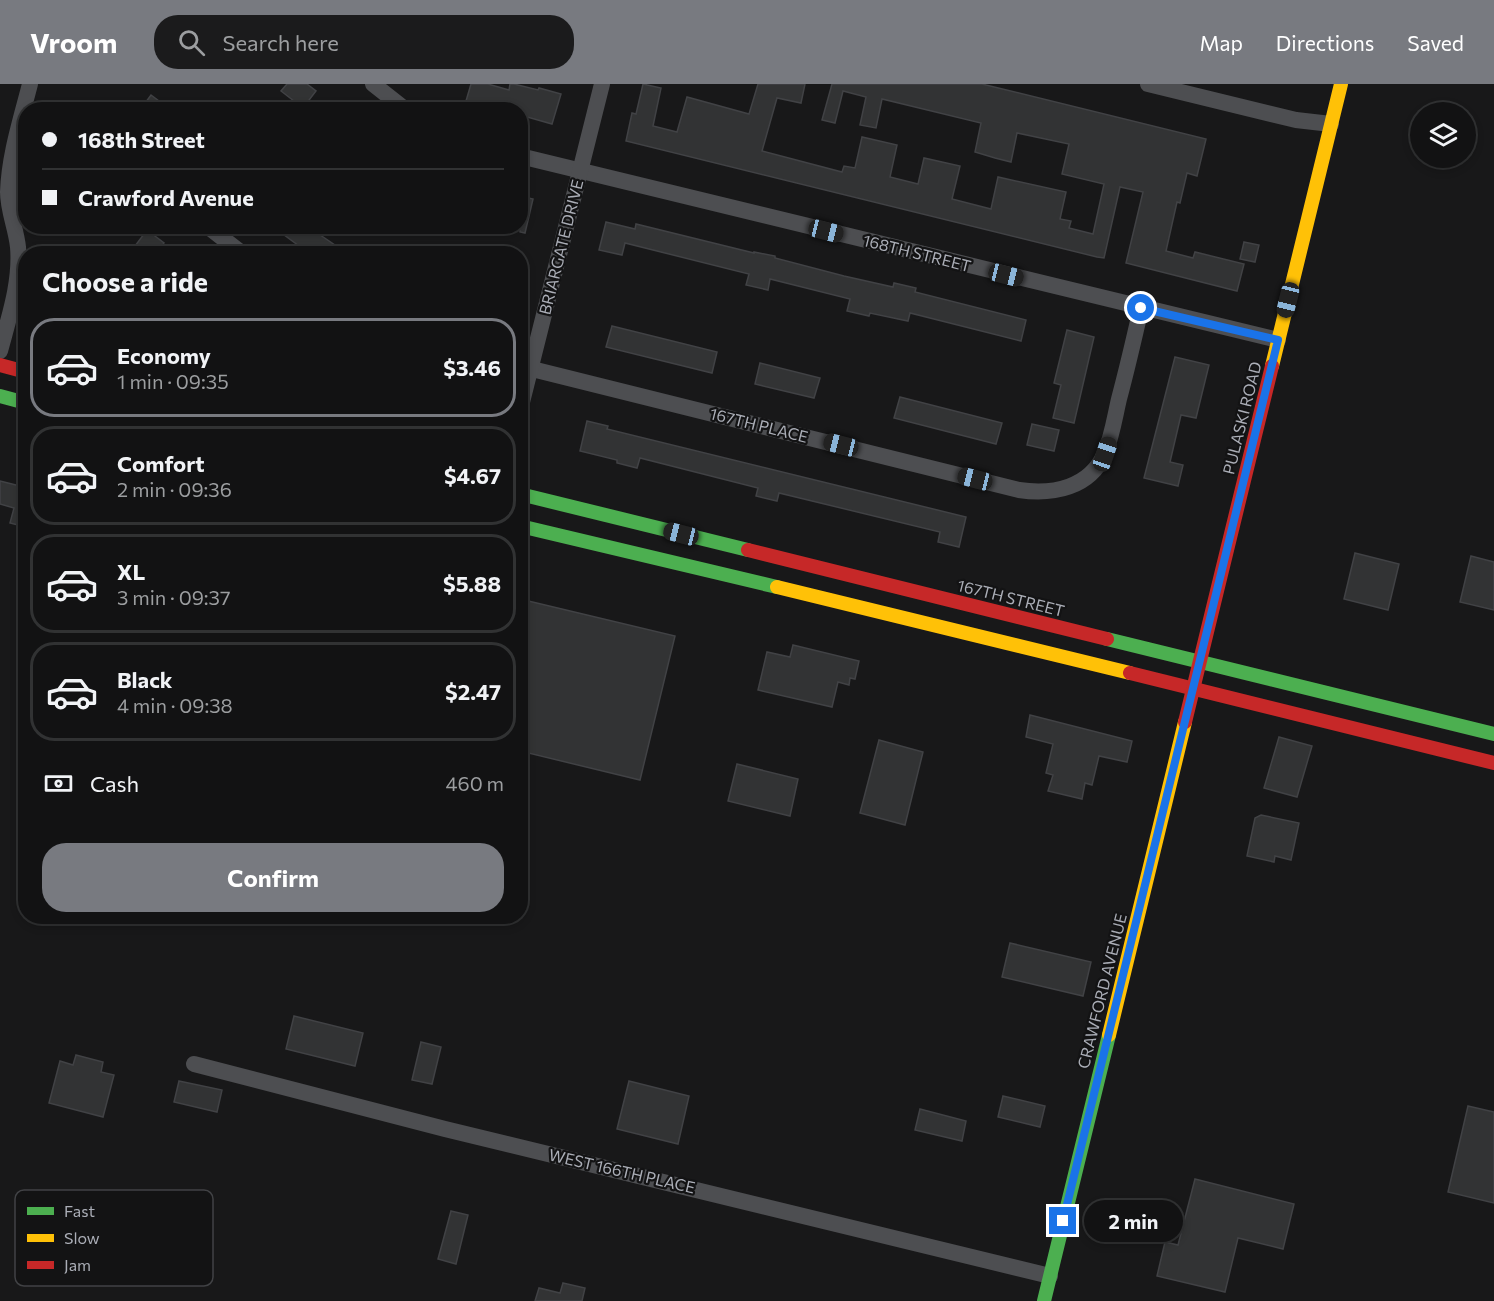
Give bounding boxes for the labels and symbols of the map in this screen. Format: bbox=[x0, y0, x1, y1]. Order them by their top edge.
street label: BRIARGATE DRIVE bbox=[535, 177, 587, 316]
car bbox=[806, 218, 846, 244]
street label: 168TH STREET bbox=[861, 230, 973, 275]
car bbox=[986, 262, 1026, 288]
car bbox=[1275, 280, 1301, 320]
route start bbox=[1127, 294, 1154, 321]
street label: PULASKI ROAD bbox=[1218, 360, 1265, 476]
street label: 167TH PLACE bbox=[708, 403, 810, 446]
car bbox=[821, 432, 861, 458]
car bbox=[1091, 434, 1119, 474]
car bbox=[955, 466, 995, 492]
car bbox=[661, 521, 701, 547]
street label: 167TH STREET bbox=[956, 575, 1067, 620]
street label: CRAWFORD AVENUE bbox=[1073, 911, 1130, 1070]
street label: WEST 166TH PLACE bbox=[547, 1144, 697, 1197]
legend bbox=[15, 1190, 213, 1286]
callout: 2 min bbox=[1084, 1200, 1183, 1242]
text: Fast bbox=[64, 1201, 95, 1220]
route end bbox=[1049, 1207, 1076, 1234]
text: Slow bbox=[64, 1228, 100, 1247]
text: Jam bbox=[64, 1255, 91, 1274]

